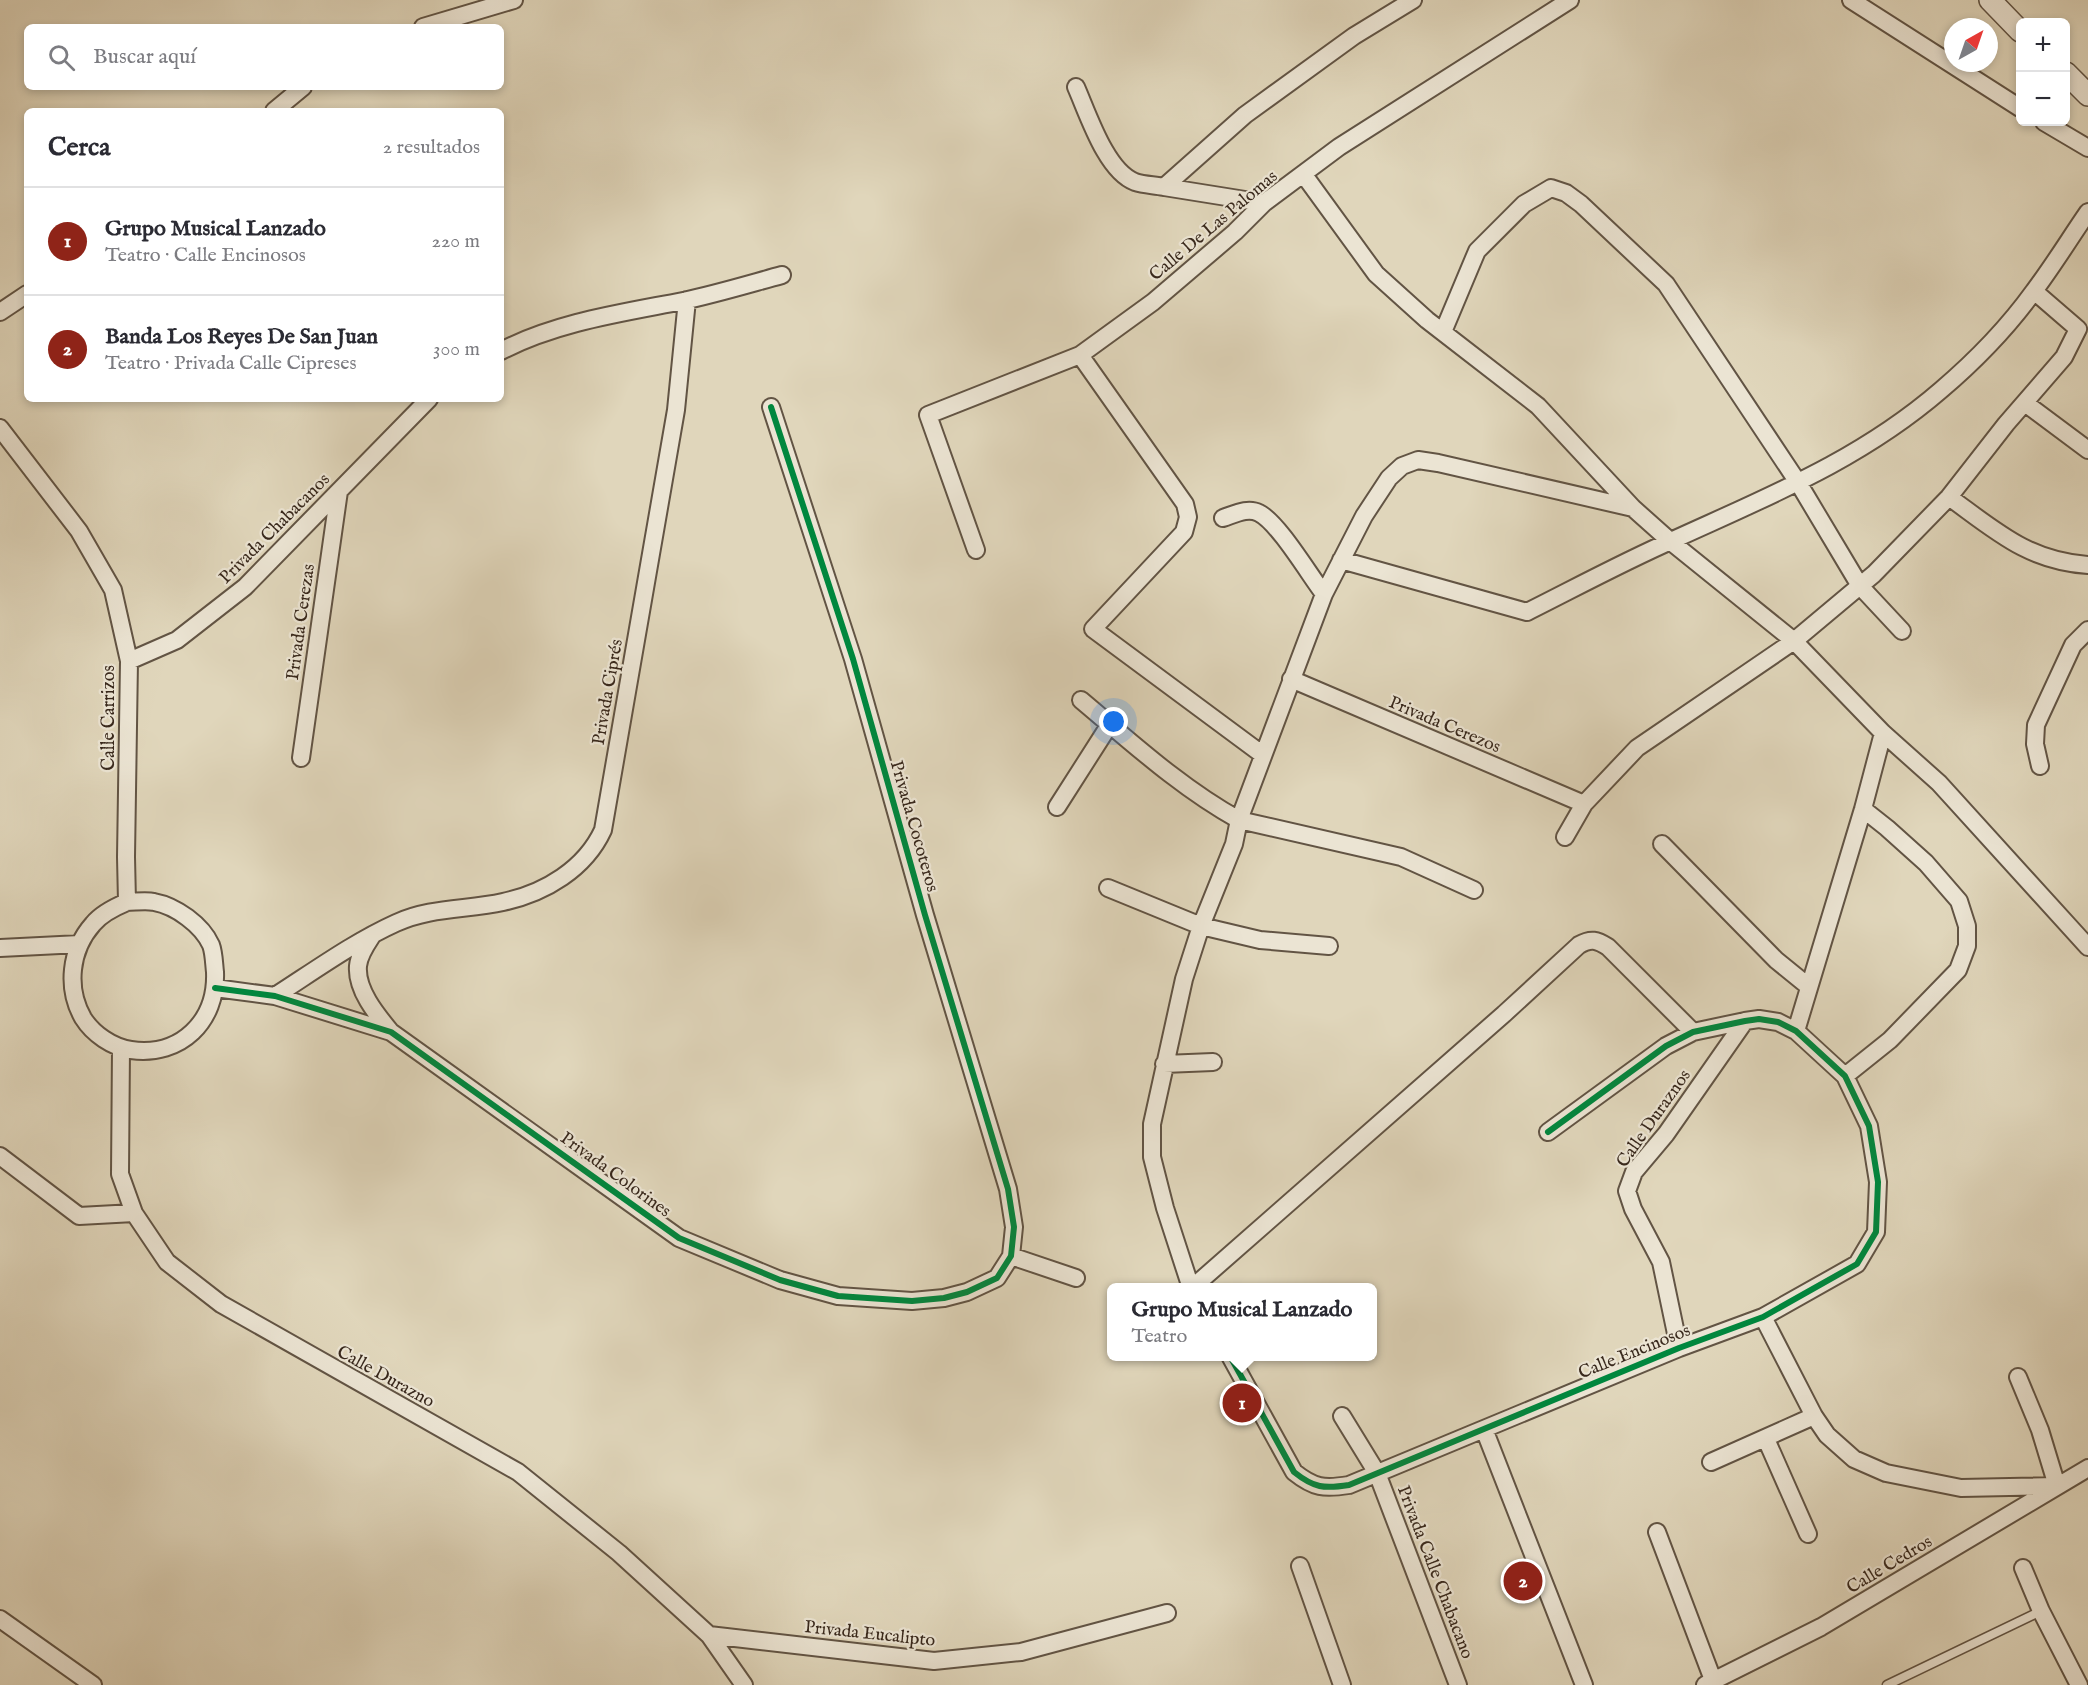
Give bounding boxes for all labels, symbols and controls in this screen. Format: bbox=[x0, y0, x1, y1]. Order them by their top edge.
north arrow bbox=[1944, 18, 1998, 72]
map controls bbox=[2016, 18, 2070, 126]
button: + bbox=[2016, 18, 2070, 72]
search box bbox=[24, 24, 504, 90]
icon: search bbox=[45, 41, 78, 74]
text: Buscar aquí bbox=[93, 43, 196, 71]
button: − bbox=[2016, 72, 2070, 126]
text: Cerca bbox=[48, 131, 110, 164]
text: 2 resultados bbox=[383, 135, 480, 160]
street label: Calle De Las Palomas bbox=[1145, 166, 1283, 287]
text: Grupo Musical Lanzado bbox=[105, 215, 326, 243]
text: 1 bbox=[64, 229, 71, 254]
text: 220 m bbox=[432, 229, 480, 254]
text: Teatro · Calle Encinosos bbox=[105, 243, 306, 268]
text: Banda Los Reyes De San Juan bbox=[105, 323, 378, 351]
text: 2 bbox=[63, 337, 72, 362]
text: 300 m bbox=[433, 337, 480, 362]
text: Teatro · Privada Calle Cipreses bbox=[105, 351, 356, 376]
street label: Privada Chabacanos bbox=[215, 469, 335, 589]
street label: Privada Cerezas bbox=[282, 563, 321, 682]
street label: Privada Ciprés bbox=[588, 637, 629, 747]
street label: Calle Carrizos bbox=[98, 665, 121, 771]
street label: Privada Cerezos bbox=[1385, 692, 1504, 759]
your location bbox=[1099, 707, 1128, 736]
street label: Privada Cocoteros bbox=[884, 758, 943, 895]
street label: Calle Duraznos bbox=[1612, 1065, 1697, 1172]
street label: Privada Colorines bbox=[555, 1127, 675, 1223]
popup bbox=[1107, 1283, 1377, 1361]
text: Grupo Musical Lanzado bbox=[1132, 1296, 1352, 1324]
street label: Calle Encinosos bbox=[1575, 1319, 1694, 1385]
text: Teatro bbox=[1132, 1324, 1187, 1349]
street label: Calle Durazno bbox=[332, 1341, 439, 1414]
pin: 1 bbox=[1222, 1380, 1262, 1426]
street label: Privada Calle Chabacano bbox=[1391, 1483, 1478, 1663]
street label: Calle Cedros bbox=[1843, 1531, 1937, 1600]
pin: 2 bbox=[1504, 1558, 1543, 1604]
street label: Privada Eucalipto bbox=[803, 1616, 937, 1653]

